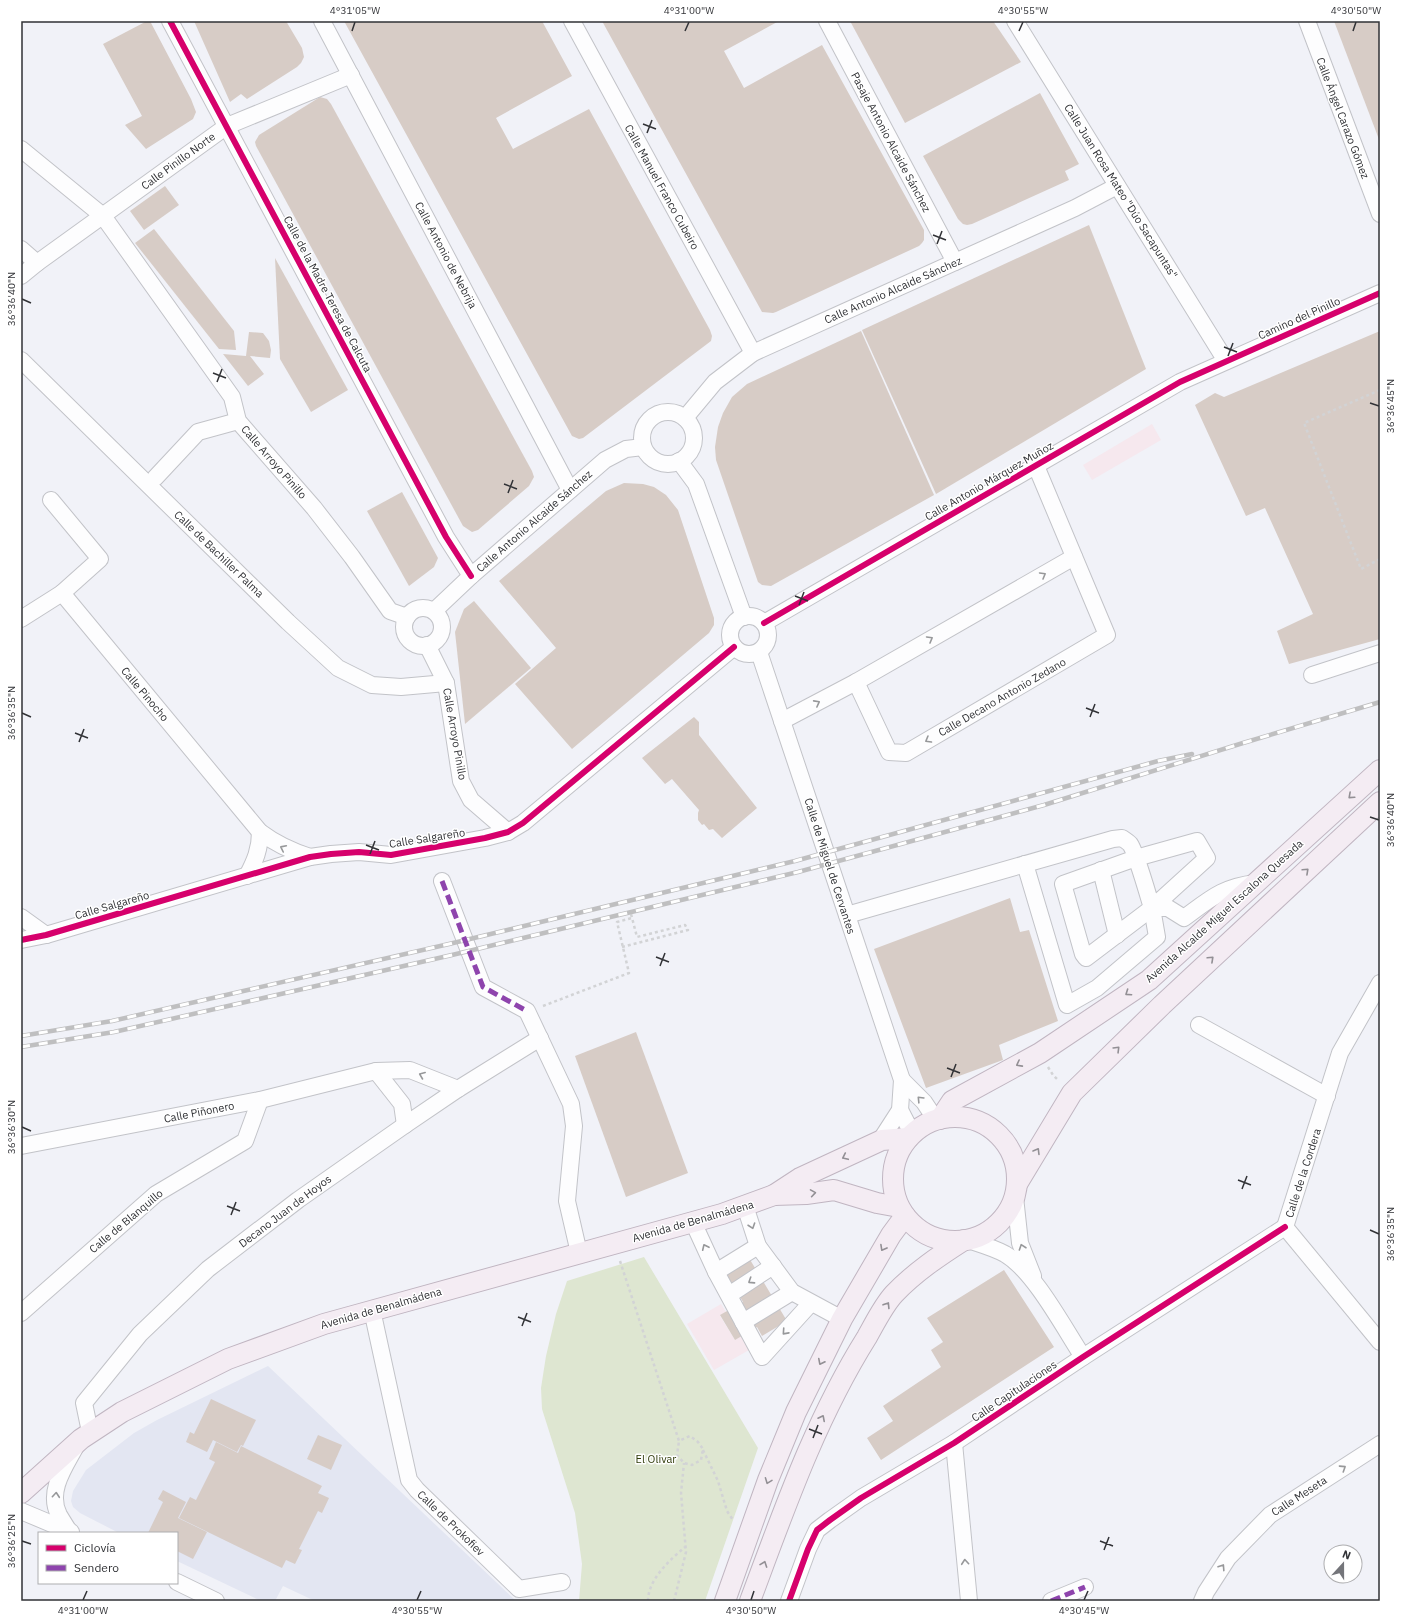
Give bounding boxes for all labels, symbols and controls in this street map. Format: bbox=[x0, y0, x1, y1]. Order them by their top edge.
text: 4°31'05"W bbox=[330, 4, 380, 17]
text: 4°31'00"W bbox=[664, 4, 714, 17]
text: 4°30'55"W bbox=[998, 4, 1048, 17]
text: 4°30'50"W bbox=[1331, 4, 1381, 17]
street label: Calle Ángel Carazo Gómez bbox=[1313, 55, 1373, 181]
street label: Pasaje Antonio Alcaide Sánchez bbox=[848, 70, 934, 214]
street label: Calle Juan Rosa Mateo "Dúo Sacapuntas" bbox=[1061, 101, 1181, 281]
street label: Calle Manuel Franco Cubeiro bbox=[622, 122, 702, 252]
street label: Calle Pinillo Norte bbox=[138, 129, 218, 193]
street label: Calle Antonio de Nebrija bbox=[412, 199, 480, 311]
street label: Calle de la Madre Teresa de Calcuta bbox=[281, 213, 375, 375]
street label: Calle Antonio Alcaide Sánchez bbox=[822, 253, 964, 327]
text: 36°36'40"N bbox=[5, 272, 18, 326]
street label: Camino del Pinillo bbox=[1256, 294, 1342, 342]
text: 36°36'45"N bbox=[1384, 379, 1397, 433]
street label: Calle Arroyo Pinillo bbox=[238, 422, 310, 502]
street label: Calle Antonio Márquez Muñoz bbox=[922, 438, 1056, 524]
street label: Calle Antonio Alcaide Sánchez bbox=[473, 467, 595, 575]
street label: Calle de Bachiller Palma bbox=[171, 508, 267, 601]
one-way arrow bbox=[1039, 572, 1046, 579]
one-way arrow bbox=[926, 637, 933, 644]
street label: Calle Decano Antonio Zedano bbox=[936, 655, 1068, 739]
street label: Calle Pinocho bbox=[118, 664, 172, 724]
text: 36°36'35"N bbox=[5, 686, 18, 740]
street label: Calle Arroyo Pinillo bbox=[440, 687, 470, 781]
one-way arrow bbox=[812, 700, 820, 707]
one-way arrow bbox=[925, 736, 932, 743]
one-way arrow bbox=[1348, 791, 1356, 799]
text: 36°36'40"N bbox=[1384, 793, 1397, 847]
street label: Calle de Miguel de Cervantes bbox=[801, 796, 859, 936]
street label: Calle Salgareño bbox=[388, 825, 466, 851]
street label: Avenida Alcalde Miguel Escalona Quesada bbox=[1142, 836, 1306, 986]
one-way arrow bbox=[280, 845, 288, 853]
one-way arrow bbox=[1301, 868, 1309, 876]
street label: Calle Salgareño bbox=[73, 888, 151, 922]
one-way arrow bbox=[1206, 957, 1213, 964]
one-way arrow bbox=[1126, 989, 1133, 996]
one-way arrow bbox=[1112, 1046, 1120, 1054]
one-way arrow bbox=[1016, 1059, 1024, 1067]
one-way arrow bbox=[418, 1071, 425, 1079]
one-way arrow bbox=[918, 1096, 925, 1104]
street label: Calle Piñonero bbox=[163, 1098, 235, 1126]
text: 36°36'30"N bbox=[5, 1100, 18, 1154]
street label: Calle de la Cordera bbox=[1282, 1126, 1324, 1219]
one-way arrow bbox=[1032, 1148, 1040, 1155]
one-way arrow bbox=[841, 1152, 849, 1160]
street label: Decano Juan de Hoyos bbox=[236, 1172, 334, 1250]
street label: Calle de Blanquillo bbox=[86, 1186, 166, 1256]
one-way arrow bbox=[810, 1189, 816, 1198]
street label: Avenida de Benalmádena bbox=[631, 1197, 755, 1245]
text: 36°36'35"N bbox=[1384, 1207, 1397, 1261]
one-way arrow bbox=[747, 1223, 756, 1230]
one-way arrow bbox=[1019, 1243, 1027, 1250]
one-way arrow bbox=[702, 1244, 710, 1251]
one-way arrow bbox=[880, 1244, 888, 1251]
one-way arrow bbox=[748, 1276, 755, 1284]
street label: Avenida de Benalmádena bbox=[319, 1284, 443, 1332]
one-way arrow bbox=[882, 1302, 890, 1309]
one-way arrow bbox=[782, 1327, 789, 1335]
street label: Calle Capitulaciones bbox=[969, 1357, 1059, 1425]
one-way arrow bbox=[818, 1358, 825, 1365]
one-way arrow bbox=[817, 1414, 825, 1422]
park label: El Olivar bbox=[636, 1452, 676, 1466]
one-way arrow bbox=[1338, 1466, 1345, 1473]
street label: Calle Meseta bbox=[1269, 1473, 1329, 1519]
one-way arrow bbox=[765, 1477, 773, 1484]
street label: Calle de Prokofiev bbox=[414, 1487, 488, 1559]
one-way arrow bbox=[51, 1492, 60, 1498]
text: 36°36'25"N bbox=[5, 1514, 18, 1568]
legend bbox=[38, 1532, 178, 1584]
text: Ciclovía bbox=[74, 1540, 116, 1555]
north arrow bbox=[1323, 1544, 1363, 1584]
text: N bbox=[1340, 1547, 1353, 1563]
one-way arrow bbox=[961, 1559, 970, 1565]
text: Sendero bbox=[74, 1560, 119, 1575]
one-way arrow bbox=[759, 1561, 767, 1568]
one-way arrow bbox=[1217, 1565, 1224, 1572]
text: 4°31'00"W bbox=[58, 1604, 108, 1617]
text: 4°30'55"W bbox=[392, 1604, 442, 1617]
text: 4°30'50"W bbox=[726, 1604, 776, 1617]
text: 4°30'45"W bbox=[1059, 1604, 1109, 1617]

